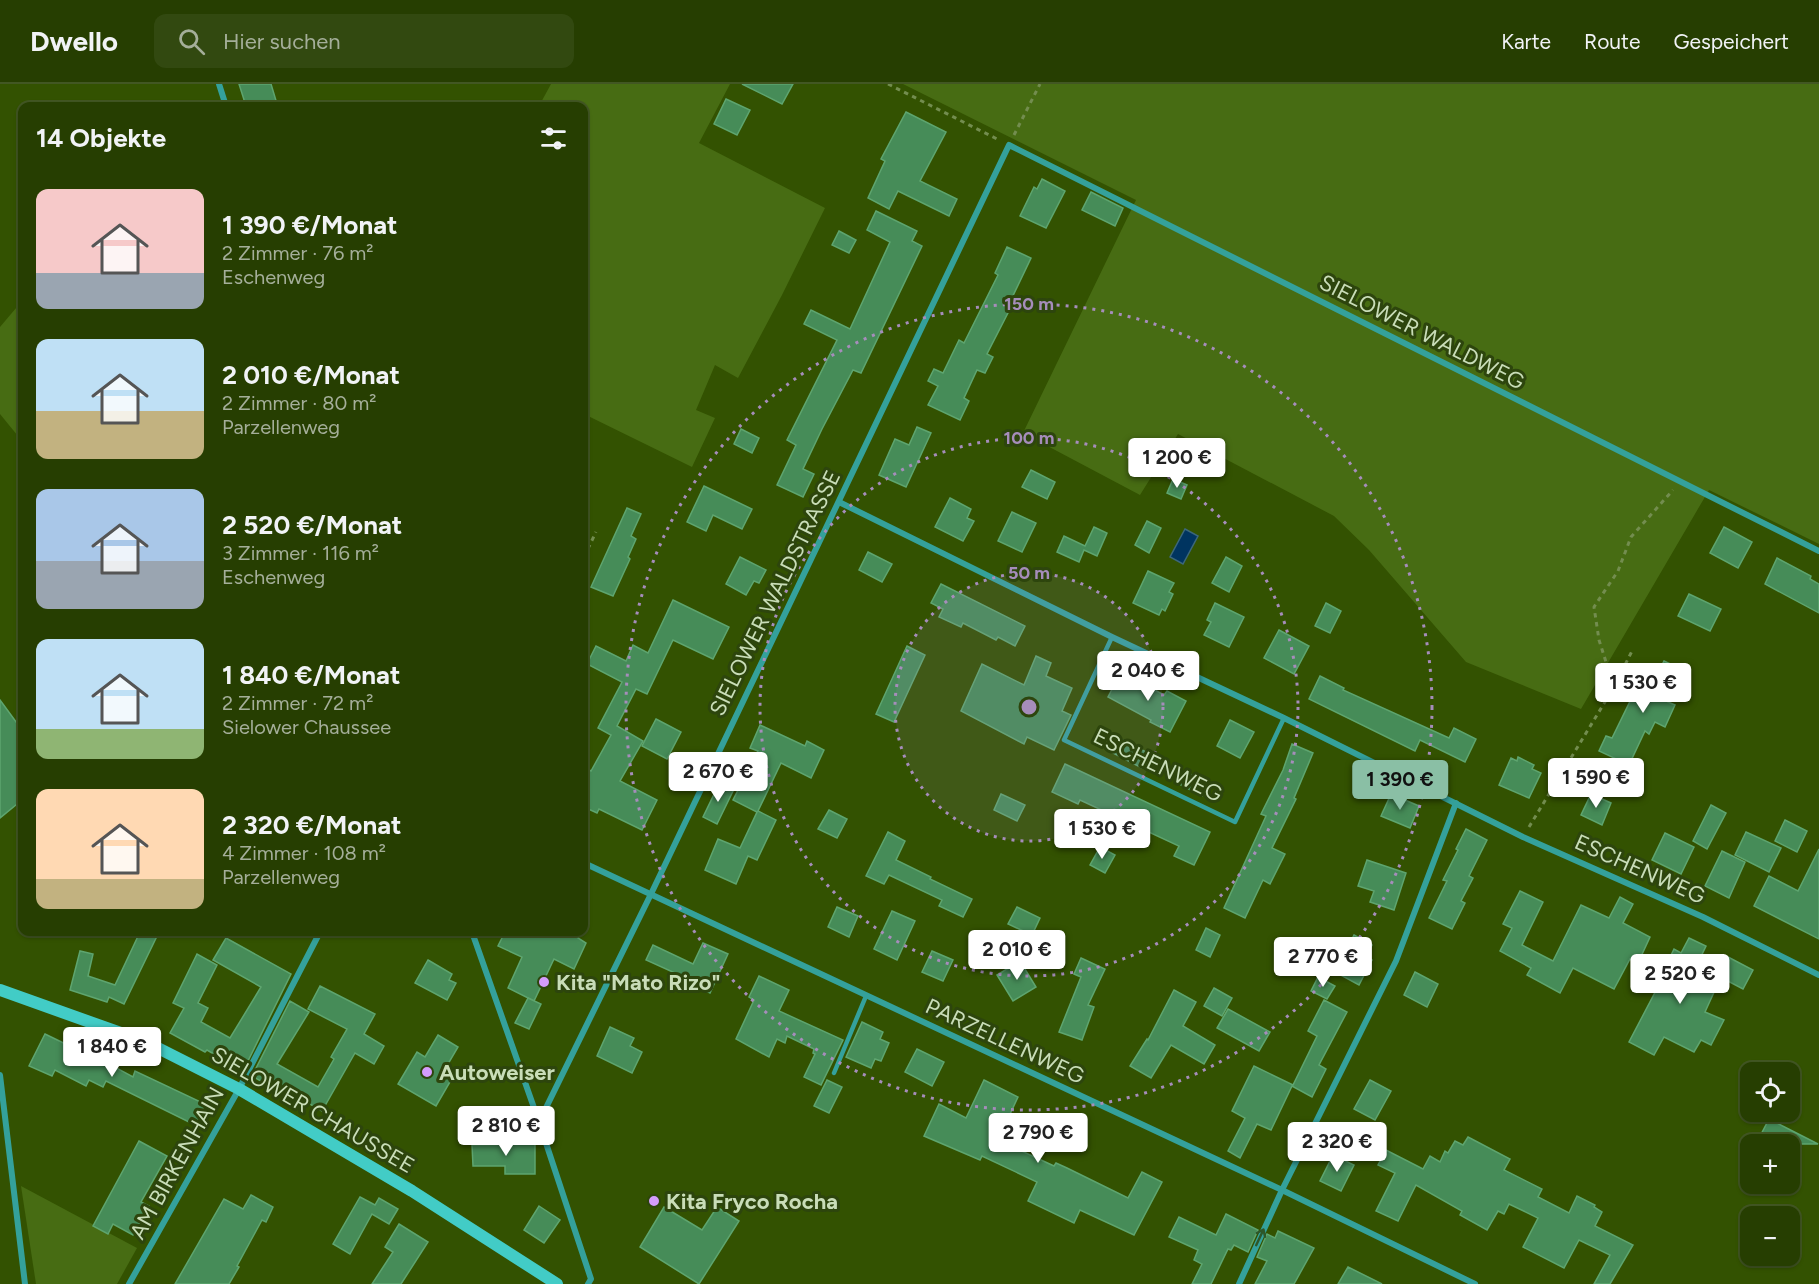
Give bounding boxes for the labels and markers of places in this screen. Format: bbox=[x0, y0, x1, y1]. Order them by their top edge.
pin: 1 200 € bbox=[1122, 438, 1232, 489]
pin: 2 040 € bbox=[1093, 651, 1203, 702]
pin: 1 530 € bbox=[1588, 663, 1698, 714]
centre of rings bbox=[1019, 697, 1039, 717]
pin: 2 670 € bbox=[663, 752, 773, 803]
pin: 1 590 € bbox=[1541, 758, 1651, 809]
pin: 1 390 € bbox=[1345, 760, 1455, 811]
pin: 1 530 € bbox=[1047, 809, 1157, 860]
pin: 2 010 € bbox=[962, 930, 1072, 981]
pin: 2 770 € bbox=[1268, 937, 1378, 988]
pin: 2 520 € bbox=[1625, 954, 1735, 1005]
place label: Kita "Mato Rizo" bbox=[556, 969, 721, 996]
marker: Kita "Mato Rizo" bbox=[537, 975, 551, 989]
pin: 1 840 € bbox=[57, 1027, 167, 1078]
place label: Autoweiser bbox=[439, 1059, 556, 1086]
marker: Autoweiser bbox=[420, 1065, 434, 1079]
pin: 2 810 € bbox=[451, 1106, 561, 1157]
pin: 2 790 € bbox=[983, 1113, 1093, 1164]
pin: 2 320 € bbox=[1282, 1122, 1392, 1173]
place label: Kita Fryco Rocha bbox=[666, 1188, 838, 1215]
marker: Kita Fryco Rocha bbox=[647, 1194, 661, 1208]

